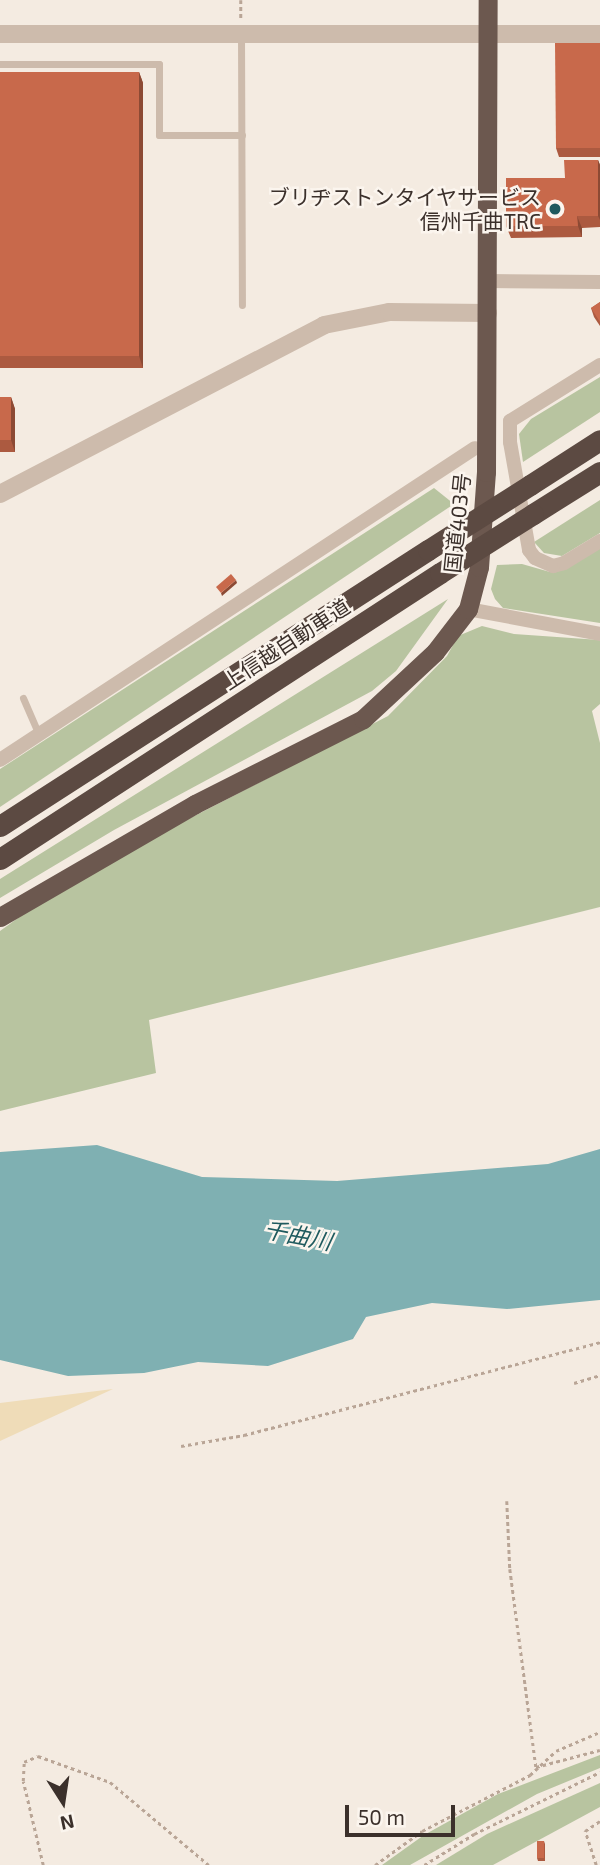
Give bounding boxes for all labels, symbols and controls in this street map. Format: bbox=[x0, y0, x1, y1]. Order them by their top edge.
place label: ブリヂストンタイヤサービス 信州千曲TRC bbox=[268, 184, 541, 234]
marker: ブリヂストンタイヤサービス 信州千曲TRC bbox=[547, 201, 563, 217]
street label: 国道403号 bbox=[439, 472, 475, 574]
street label: 上信越自動車道 bbox=[217, 593, 355, 695]
water label: 千曲川 bbox=[262, 1215, 334, 1255]
north arrow bbox=[28, 1767, 98, 1837]
scale bar bbox=[348, 1792, 458, 1836]
text: 50 m bbox=[358, 1804, 405, 1829]
text: N bbox=[58, 1810, 77, 1836]

